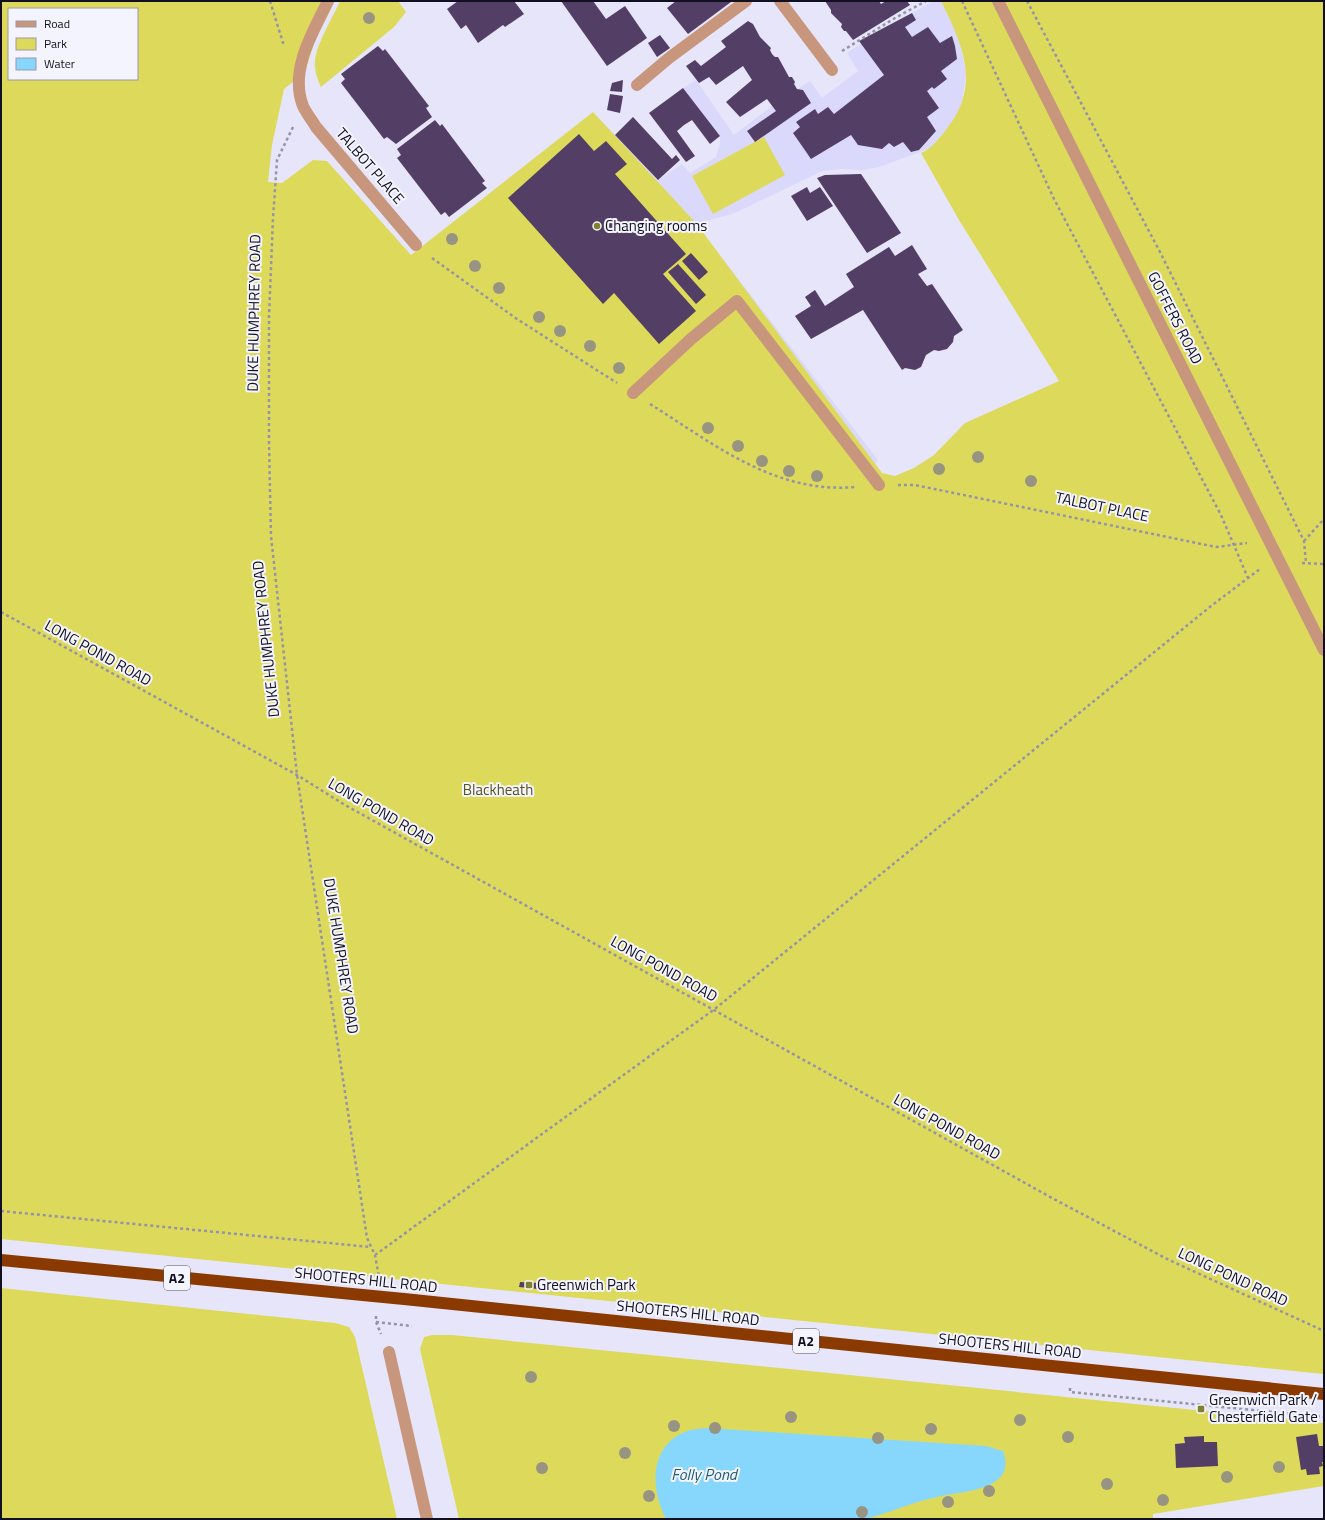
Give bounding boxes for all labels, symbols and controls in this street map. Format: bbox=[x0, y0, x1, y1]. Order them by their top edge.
legend bbox=[8, 8, 138, 80]
text: Road bbox=[44, 14, 70, 33]
text: Park bbox=[44, 34, 67, 53]
text: Water bbox=[44, 54, 75, 73]
street label: TALBOT PLACE bbox=[331, 122, 410, 209]
place label: Changing rooms bbox=[605, 214, 707, 237]
marker: Changing rooms bbox=[592, 221, 602, 231]
street label: DUKE HUMPHREY ROAD bbox=[241, 234, 266, 392]
street label: GOFFERS ROAD bbox=[1142, 267, 1209, 368]
street label: TALBOT PLACE bbox=[1053, 485, 1151, 528]
street label: DUKE HUMPHREY ROAD bbox=[246, 560, 285, 719]
street label: LONG POND ROAD bbox=[41, 614, 156, 691]
street label: LONG POND ROAD bbox=[324, 772, 439, 851]
park label: Blackheath bbox=[463, 778, 533, 801]
street label: DUKE HUMPHREY ROAD bbox=[318, 876, 365, 1035]
street label: LONG POND ROAD bbox=[607, 930, 722, 1007]
street label: LONG POND ROAD bbox=[890, 1088, 1005, 1165]
street label: LONG POND ROAD bbox=[1174, 1241, 1292, 1312]
street label: SHOOTERS HILL ROAD bbox=[293, 1261, 439, 1298]
road number: A2 bbox=[164, 1266, 190, 1290]
place label: Greenwich Park bbox=[537, 1273, 636, 1296]
marker: Greenwich Park bbox=[524, 1280, 534, 1290]
street label: SHOOTERS HILL ROAD bbox=[615, 1294, 761, 1331]
street label: SHOOTERS HILL ROAD bbox=[937, 1327, 1083, 1364]
road number: A2 bbox=[793, 1329, 819, 1353]
place label: Greenwich Park / Chesterfield Gate bbox=[1209, 1388, 1318, 1428]
marker: Greenwich Park / Chesterfield Gate bbox=[1196, 1404, 1206, 1414]
water label: Folly Pond bbox=[671, 1462, 739, 1486]

